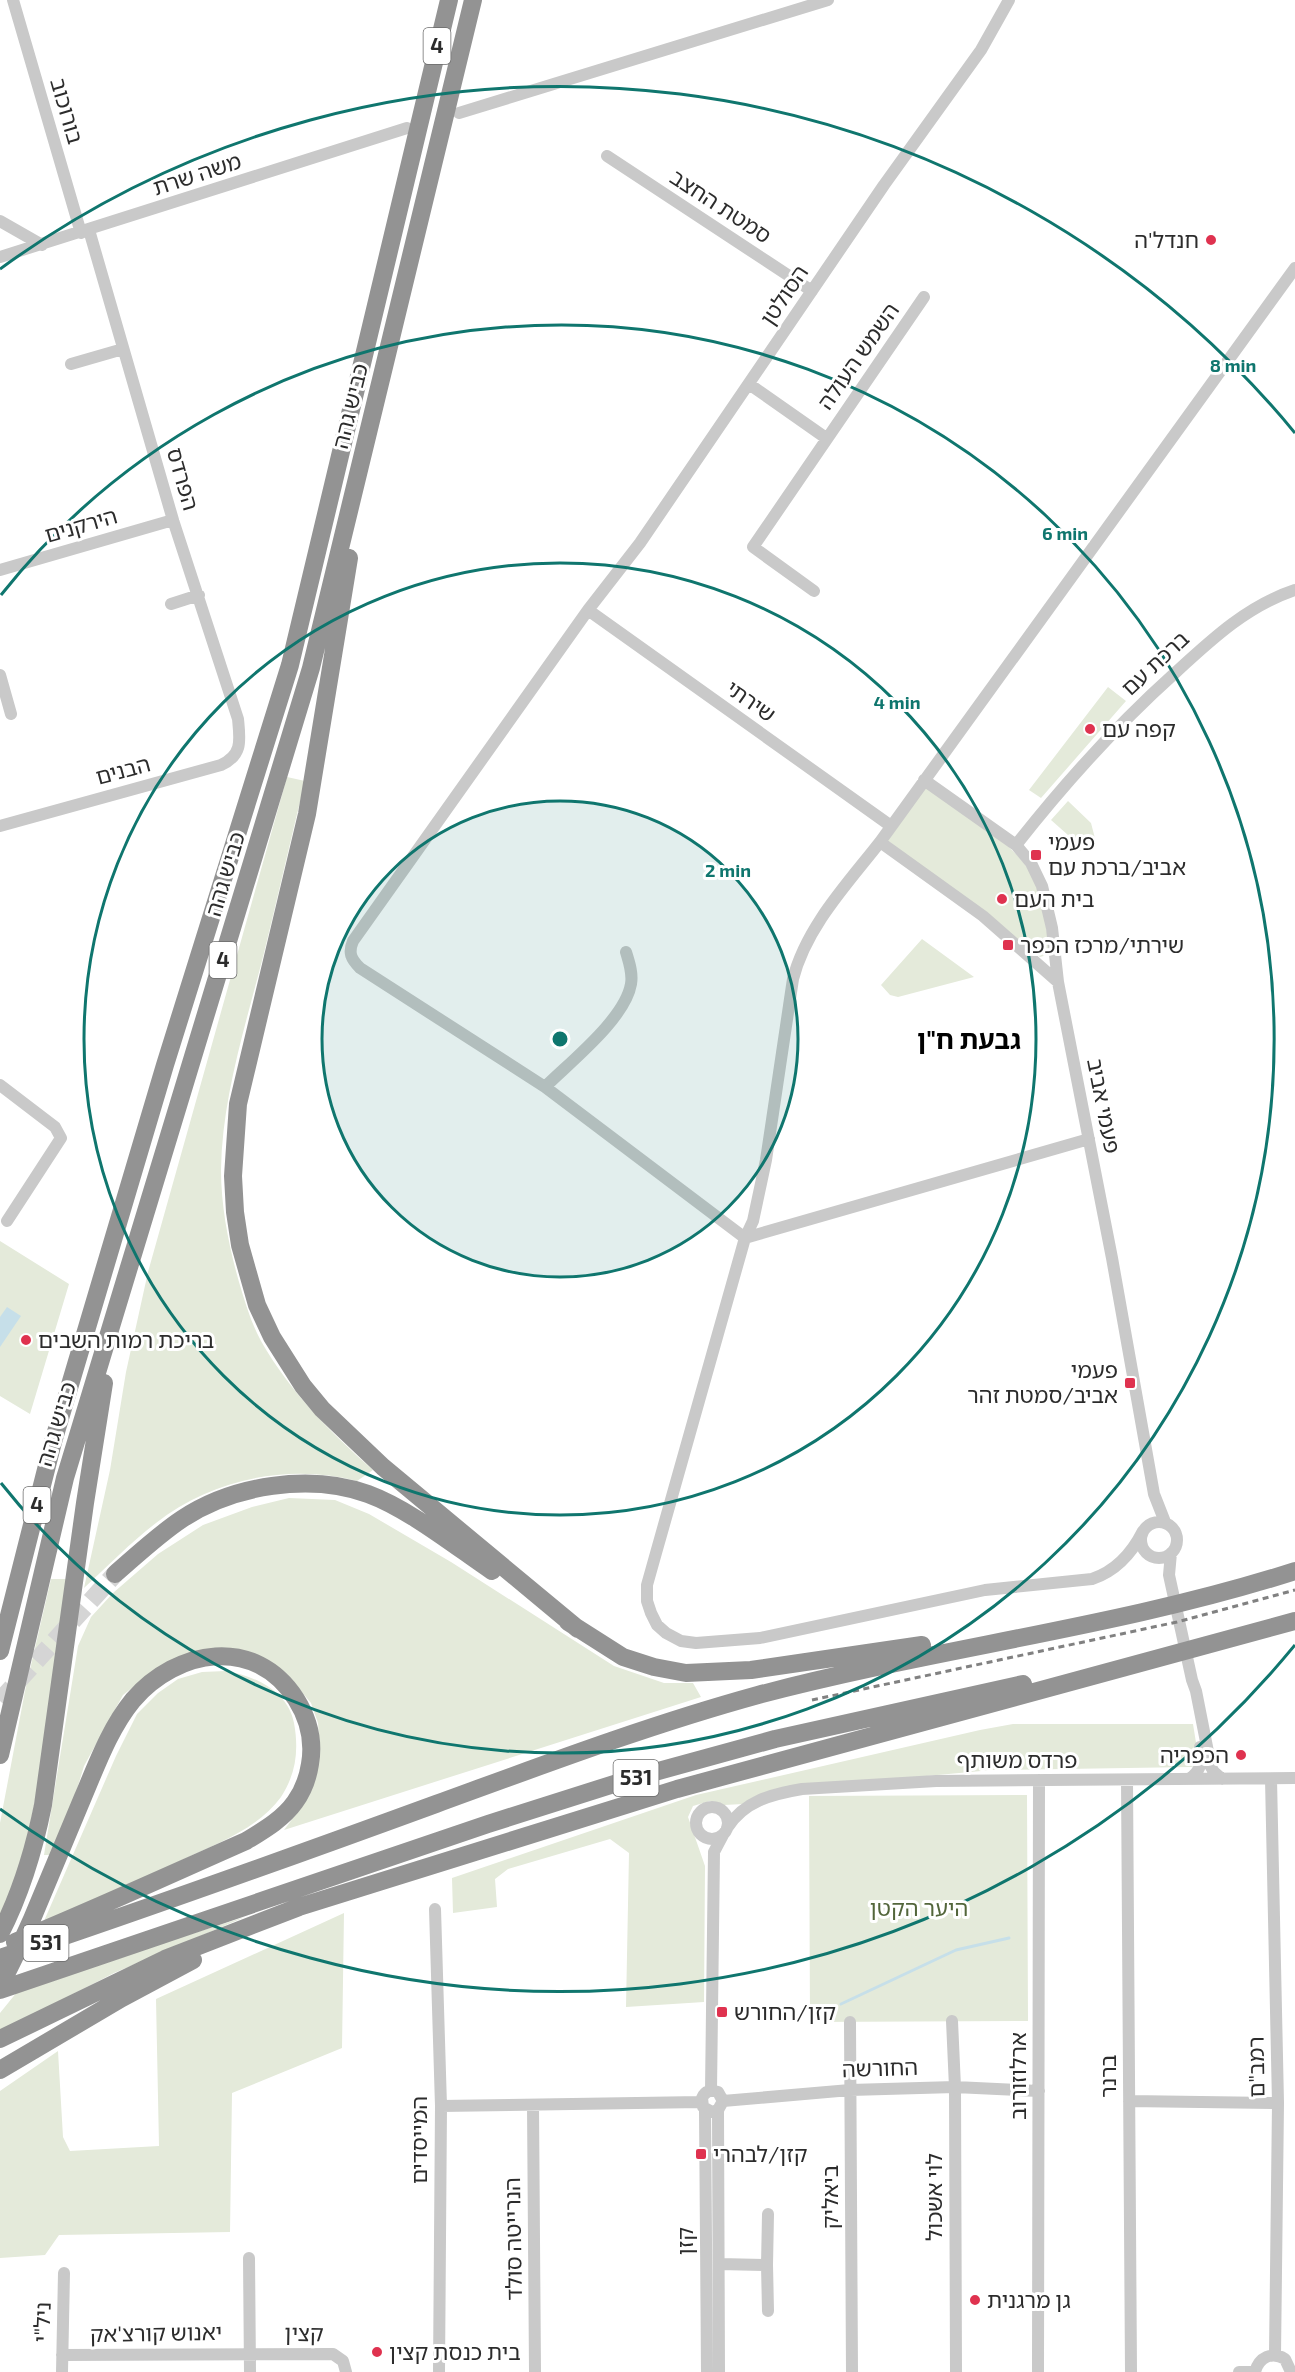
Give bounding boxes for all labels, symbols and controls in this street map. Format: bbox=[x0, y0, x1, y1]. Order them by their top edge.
road number: 4 bbox=[424, 28, 450, 64]
street label: בורוכוב bbox=[46, 75, 90, 147]
street label: משה שרת bbox=[149, 147, 244, 200]
street label: סמטת החצב bbox=[666, 163, 777, 247]
place label: חנדל'ה bbox=[1134, 226, 1199, 252]
marker: חנדל'ה bbox=[1204, 233, 1218, 247]
street label: הסולטן bbox=[754, 259, 813, 329]
street label: השמש העולה bbox=[811, 297, 903, 414]
text: 8 min bbox=[1210, 354, 1256, 376]
street label: כביש גהה bbox=[326, 360, 372, 451]
street label: הפרדס bbox=[163, 444, 205, 513]
street label: הירקנים bbox=[42, 501, 120, 547]
text: 6 min bbox=[1042, 522, 1088, 544]
street label: ברכת עם bbox=[1115, 625, 1193, 700]
street label: שירתי bbox=[722, 674, 781, 726]
text: 4 min bbox=[874, 691, 921, 713]
place label: קפה עם bbox=[1102, 715, 1176, 741]
marker: קפה עם bbox=[1083, 722, 1097, 736]
street label: הבנים bbox=[93, 749, 153, 789]
street label: כביש גהה bbox=[199, 828, 249, 919]
place label: פעמי אביב/ברכת עם bbox=[1048, 828, 1186, 879]
marker: פעמי אביב/ברכת עם bbox=[1029, 848, 1043, 862]
text: 2 min bbox=[705, 859, 751, 881]
place label: בית העם bbox=[1014, 885, 1095, 911]
marker: בית העם bbox=[995, 892, 1009, 906]
place label: שירתי/מרכז הכפר bbox=[1020, 931, 1184, 957]
marker: שירתי/מרכז הכפר bbox=[1001, 938, 1015, 952]
road number: 4 bbox=[210, 942, 236, 978]
district label: גבעת ח"ן bbox=[917, 1023, 1021, 1054]
centre of rings bbox=[550, 1029, 570, 1049]
street label: פעמי אביב bbox=[1083, 1056, 1127, 1156]
place label: בריכת רמות השבים bbox=[38, 1326, 214, 1352]
marker: בריכת רמות השבים bbox=[19, 1333, 33, 1347]
place label: פעמי אביב/סמטת זהר bbox=[967, 1356, 1118, 1407]
marker: פעמי אביב/סמטת זהר bbox=[1123, 1376, 1137, 1390]
street label: כביש גהה bbox=[30, 1378, 80, 1469]
road number: 4 bbox=[24, 1487, 51, 1523]
place label: הכפריה bbox=[1160, 1741, 1229, 1767]
street label: פרדס משותף bbox=[957, 1746, 1077, 1772]
marker: הכפריה bbox=[1234, 1748, 1248, 1762]
road number: 531 bbox=[614, 1760, 658, 1796]
park label: היער הקטן bbox=[870, 1894, 968, 1920]
road number: 531 bbox=[24, 1925, 68, 1961]
place label: קזן/החורש bbox=[734, 1998, 836, 2024]
marker: קזן/החורש bbox=[715, 2005, 729, 2019]
street label: ארלוזורוב bbox=[1004, 2032, 1030, 2120]
street label: רמב"ם bbox=[1241, 2036, 1269, 2098]
street label: החורשה bbox=[841, 2053, 918, 2081]
street label: ברנר bbox=[1094, 2054, 1120, 2098]
street label: המייסדים bbox=[405, 2096, 431, 2184]
place label: קזן/לבהרי bbox=[713, 2140, 808, 2166]
marker: קזן/לבהרי bbox=[694, 2147, 708, 2161]
street label: לוי אשכול bbox=[920, 2153, 946, 2241]
street label: ביאליק bbox=[816, 2165, 842, 2229]
street label: הנרייטה סולד bbox=[498, 2177, 526, 2301]
street label: קזן bbox=[671, 2227, 697, 2255]
place label: גן מרגנית bbox=[987, 2286, 1071, 2312]
marker: גן מרגנית bbox=[968, 2293, 982, 2307]
street label: ניל"י bbox=[27, 2301, 55, 2343]
street label: יאנוש קורצ'אק bbox=[90, 2318, 222, 2346]
street label: קצין bbox=[284, 2319, 324, 2345]
place label: בית כנסת קצין bbox=[389, 2338, 521, 2364]
marker: בית כנסת קצין bbox=[370, 2345, 384, 2359]

